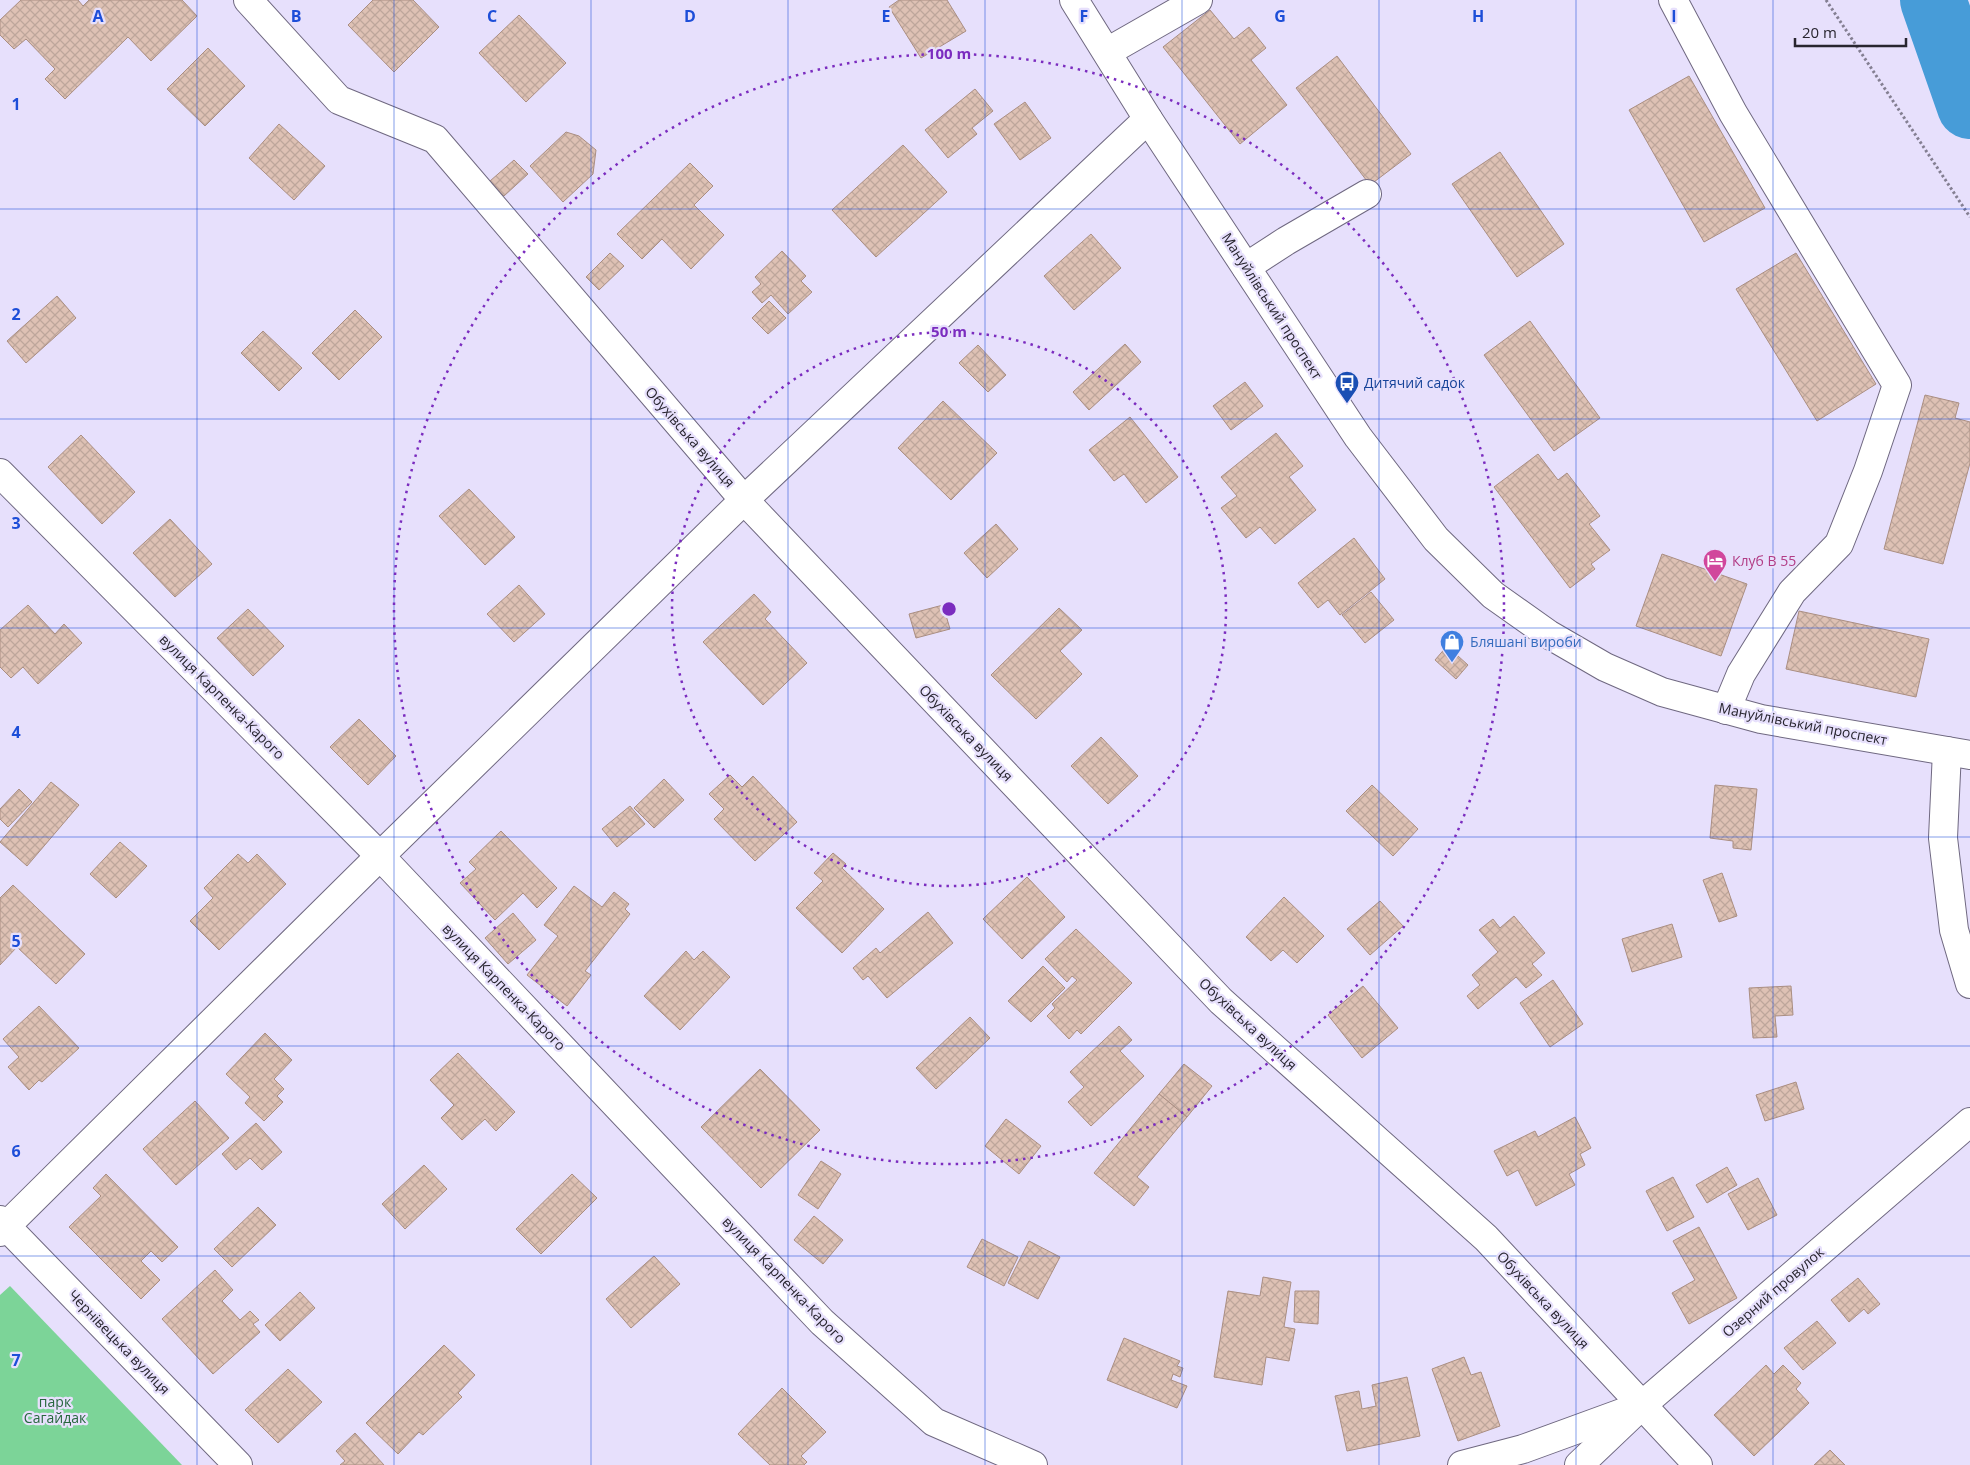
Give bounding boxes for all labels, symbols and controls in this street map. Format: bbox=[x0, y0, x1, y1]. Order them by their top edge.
text: A bbox=[92, 5, 104, 27]
text: B bbox=[291, 5, 301, 27]
text: C bbox=[487, 5, 497, 27]
text: D bbox=[684, 5, 696, 27]
text: E bbox=[882, 5, 891, 27]
text: F bbox=[1080, 5, 1088, 27]
text: G bbox=[1274, 5, 1286, 27]
text: H bbox=[1472, 5, 1484, 27]
text: I bbox=[1671, 5, 1677, 27]
scale bar bbox=[1795, 15, 1906, 47]
text: 20 m bbox=[1802, 22, 1837, 42]
text: 100 m bbox=[927, 43, 971, 63]
text: 1 bbox=[11, 93, 21, 115]
street label: Мануйлівський проспект bbox=[1218, 229, 1327, 383]
text: 2 bbox=[11, 303, 21, 325]
text: 50 m bbox=[931, 321, 967, 341]
bus stop icon: Дитячий садок bbox=[1334, 370, 1360, 404]
place label: Дитячий садок bbox=[1364, 373, 1466, 392]
street label: Обухівська вулиця bbox=[641, 382, 739, 491]
text: 3 bbox=[11, 512, 21, 534]
hotel icon: Клуб В 55 bbox=[1702, 548, 1728, 582]
place label: Клуб В 55 bbox=[1732, 551, 1796, 570]
centre of rings bbox=[940, 600, 958, 618]
shop icon: Бляшані вироби bbox=[1439, 629, 1465, 663]
street label: вулиця Карпенка-Карого bbox=[156, 630, 289, 763]
place label: Бляшані вироби bbox=[1470, 632, 1582, 651]
street label: Обухівська вулиця bbox=[915, 680, 1017, 785]
street label: Мануйлівський проспект bbox=[1717, 698, 1889, 749]
text: 4 bbox=[11, 721, 21, 743]
street label: вулиця Карпенка-Карого bbox=[439, 919, 570, 1054]
text: 5 bbox=[11, 930, 21, 952]
street label: Обухівська вулиця bbox=[1195, 973, 1301, 1074]
text: 6 bbox=[11, 1140, 21, 1162]
street label: вулиця Карпенка-Карого bbox=[719, 1212, 850, 1347]
street label: Озерний провулок bbox=[1718, 1242, 1828, 1341]
street label: Обухівська вулиця bbox=[1493, 1247, 1594, 1353]
street label: Чернівецька вулиця bbox=[64, 1285, 174, 1398]
text: 7 bbox=[11, 1349, 21, 1371]
park label: парк Сагайдак bbox=[24, 1392, 87, 1427]

